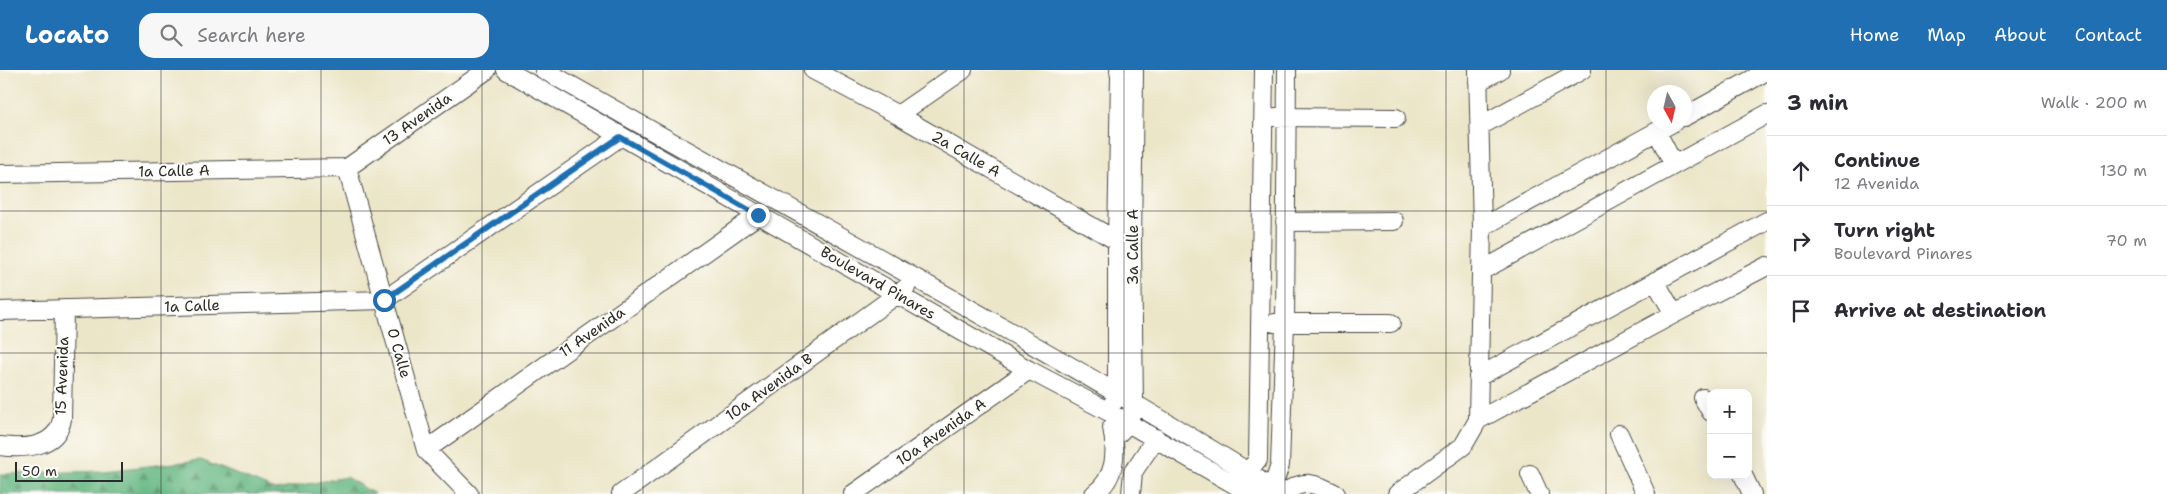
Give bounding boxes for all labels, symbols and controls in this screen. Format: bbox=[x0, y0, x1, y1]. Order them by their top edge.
search box bbox=[139, 13, 489, 58]
text: Locato bbox=[25, 19, 109, 51]
icon: search bbox=[157, 21, 185, 49]
text: Search here bbox=[197, 23, 306, 48]
text: Home bbox=[1850, 23, 1899, 47]
text: Map bbox=[1927, 23, 1966, 47]
text: About bbox=[1994, 23, 2047, 47]
text: Contact bbox=[2075, 23, 2142, 47]
north arrow bbox=[1647, 85, 1692, 130]
street label: 13 Avenida bbox=[379, 88, 456, 150]
text: 3 min bbox=[1787, 89, 1848, 117]
text: Walk · 200 m bbox=[2041, 92, 2147, 113]
street label: 2a Calle A bbox=[928, 126, 1004, 182]
text: Continue bbox=[1834, 148, 1920, 173]
icon: ahead bbox=[1787, 157, 1815, 185]
street label: 1a Calle A bbox=[138, 160, 210, 182]
text: 130 m bbox=[2100, 160, 2147, 181]
text: 12 Avenida bbox=[1834, 173, 1919, 194]
route end bbox=[747, 204, 770, 227]
street label: 3a Calle A bbox=[1123, 209, 1143, 285]
text: Turn right bbox=[1834, 218, 1935, 243]
icon: right bbox=[1787, 227, 1815, 255]
text: 70 m bbox=[2106, 230, 2147, 251]
street label: Boulevard Pinares bbox=[817, 242, 939, 324]
text: Boulevard Pinares bbox=[1834, 243, 1973, 264]
route start bbox=[373, 289, 396, 312]
street label: 1a Calle bbox=[164, 295, 220, 317]
icon: arrive bbox=[1787, 297, 1815, 325]
text: Arrive at destination bbox=[1834, 298, 2046, 323]
street label: 11 Avenida bbox=[555, 302, 629, 362]
street label: 0 Calle bbox=[382, 326, 416, 380]
street label: 15 Avenida bbox=[51, 335, 73, 416]
street label: 10a Avenida B bbox=[721, 349, 817, 425]
map controls bbox=[1707, 389, 1752, 479]
button: + bbox=[1707, 389, 1752, 434]
street label: 10a Avenida A bbox=[892, 394, 990, 470]
button: − bbox=[1707, 434, 1752, 479]
scale bar bbox=[15, 459, 122, 482]
text: 50 m bbox=[22, 462, 57, 480]

